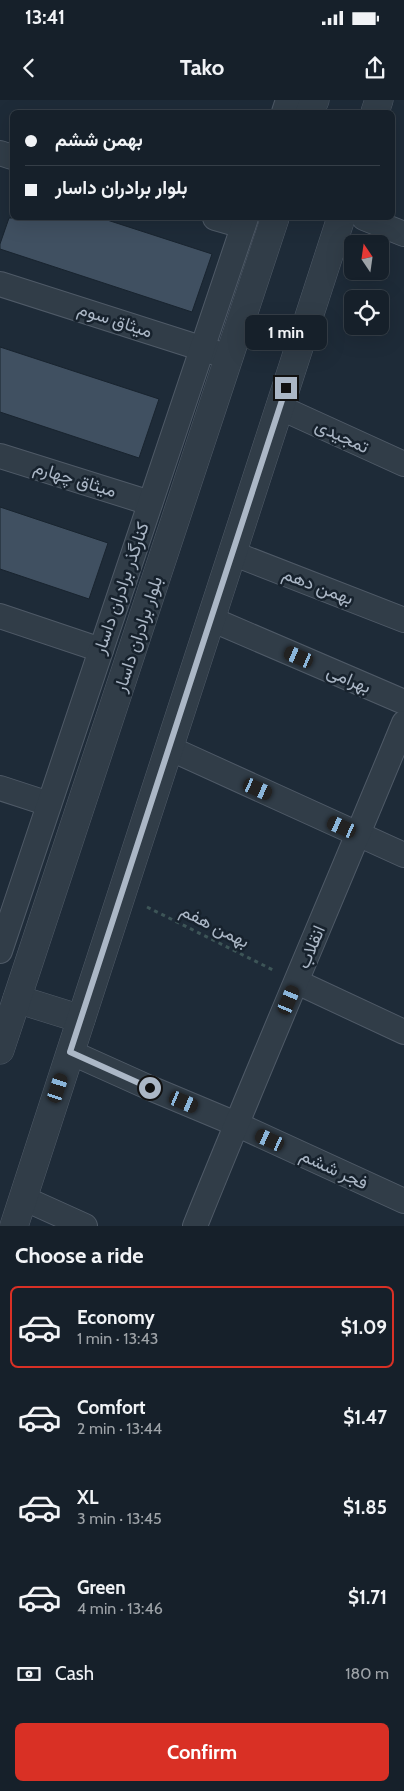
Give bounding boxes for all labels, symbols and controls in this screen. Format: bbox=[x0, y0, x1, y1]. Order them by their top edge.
text: 13:41 bbox=[25, 6, 65, 29]
icon: back bbox=[15, 54, 43, 82]
text: Tako bbox=[180, 54, 224, 81]
icon: share bbox=[361, 54, 389, 82]
text: بهمن ششم bbox=[55, 128, 143, 151]
text: بلوار برادران داسار bbox=[55, 176, 188, 199]
north arrow bbox=[344, 235, 389, 280]
map controls bbox=[344, 235, 389, 335]
button: locate bbox=[344, 290, 389, 335]
street label: میثاق سوم bbox=[75, 298, 155, 343]
callout: 1 min bbox=[245, 316, 327, 350]
text: 1 min bbox=[268, 323, 304, 342]
route end bbox=[275, 377, 297, 399]
street label: تمجیدی bbox=[312, 414, 372, 458]
street label: میثاق چهارم bbox=[31, 456, 119, 503]
street label: کنارگذر برادران داسار bbox=[88, 519, 154, 658]
street label: بهمن دهم bbox=[279, 562, 357, 610]
street label: بلوار برادران داسار bbox=[109, 573, 167, 696]
car bbox=[282, 644, 315, 670]
street label: بهرامی bbox=[324, 660, 374, 698]
car bbox=[241, 776, 274, 802]
car bbox=[325, 814, 358, 840]
street label: بهمن هفم bbox=[176, 899, 253, 954]
street label: انقلاب bbox=[292, 922, 330, 972]
car bbox=[276, 983, 301, 1017]
car bbox=[46, 1071, 69, 1105]
route start bbox=[139, 1077, 161, 1099]
car bbox=[167, 1089, 200, 1115]
car bbox=[253, 1127, 286, 1153]
street label: فجر ششم bbox=[296, 1144, 371, 1195]
text: Choose a ride bbox=[15, 1242, 144, 1269]
icon: car bbox=[17, 1305, 62, 1350]
text: Economy bbox=[77, 1306, 155, 1329]
text: $1.09 bbox=[341, 1316, 387, 1339]
text: 1 min · 13:43 bbox=[77, 1329, 158, 1348]
icon: car bbox=[17, 1395, 62, 1440]
text: Comfort bbox=[77, 1396, 146, 1419]
text: $1.47 bbox=[343, 1406, 387, 1429]
text: 2 min · 13:44 bbox=[77, 1419, 162, 1438]
icon: car bbox=[17, 1485, 62, 1530]
text: XL bbox=[77, 1486, 98, 1509]
text: $1.85 bbox=[343, 1496, 387, 1519]
text: 3 min · 13:45 bbox=[77, 1509, 162, 1528]
icon: car bbox=[17, 1575, 62, 1620]
text: Green bbox=[77, 1576, 126, 1599]
text: $1.71 bbox=[348, 1586, 387, 1609]
text: 4 min · 13:46 bbox=[77, 1599, 163, 1618]
icon: cash bbox=[15, 1660, 43, 1688]
text: Cash bbox=[55, 1662, 94, 1685]
text: 180 m bbox=[345, 1664, 389, 1683]
button: Confirm bbox=[15, 1723, 389, 1781]

